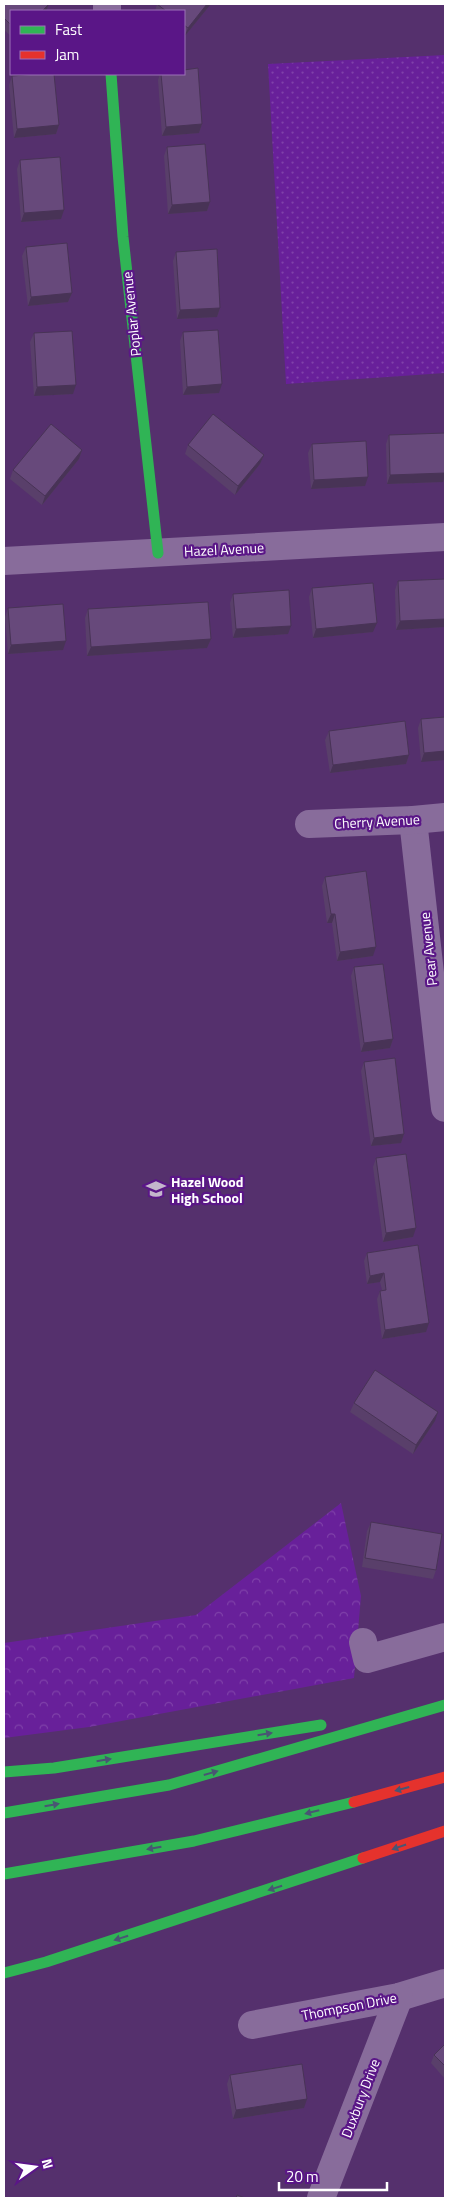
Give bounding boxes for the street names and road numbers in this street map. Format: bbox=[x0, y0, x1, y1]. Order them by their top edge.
street label: Poplar Avenue bbox=[116, 271, 146, 357]
street label: Hazel Avenue bbox=[184, 536, 264, 562]
street label: Cherry Avenue bbox=[334, 808, 420, 834]
street label: Pear Avenue bbox=[414, 911, 442, 987]
street label: Thompson Drive bbox=[300, 1986, 398, 2026]
street label: Duxbury Drive bbox=[335, 2056, 385, 2140]

